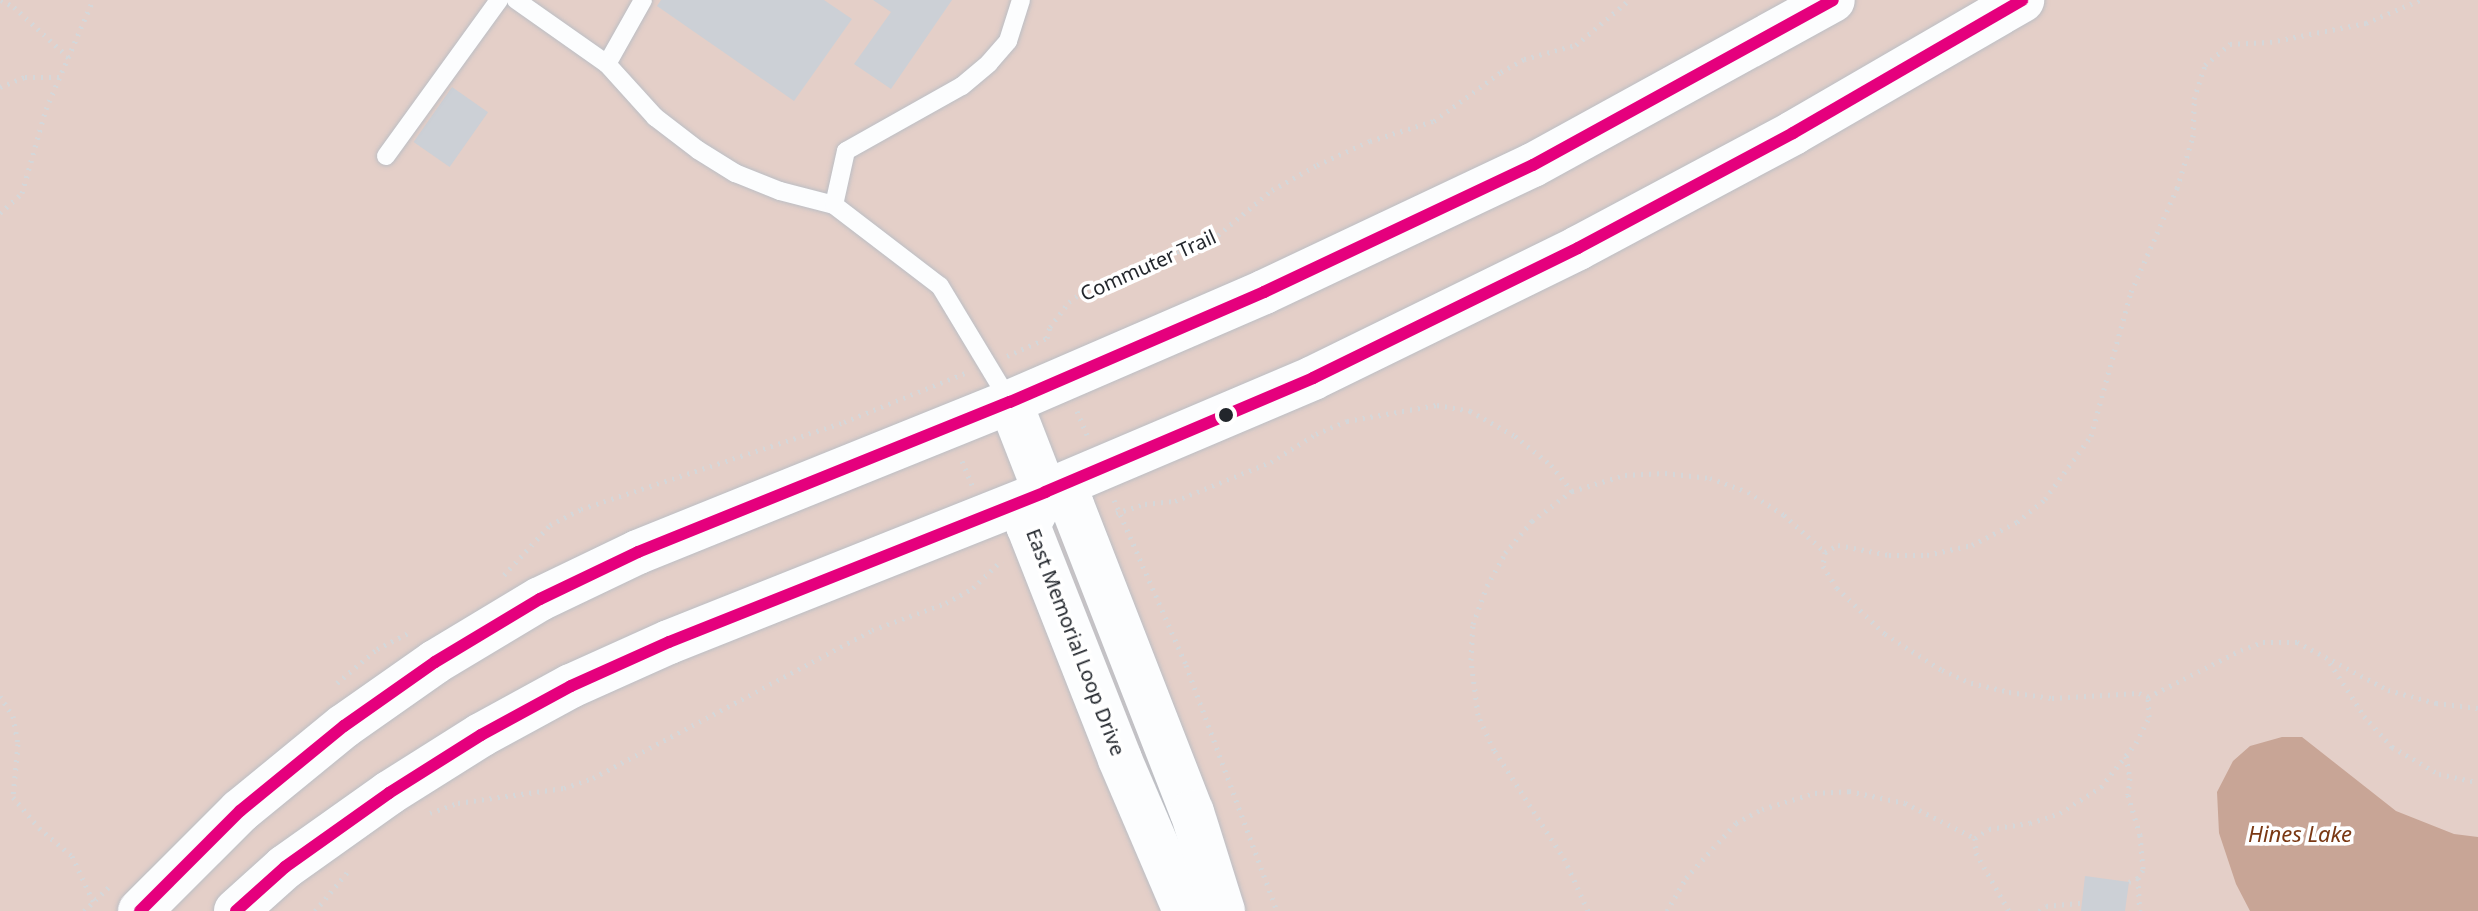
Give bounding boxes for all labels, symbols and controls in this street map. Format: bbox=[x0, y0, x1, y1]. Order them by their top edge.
street label: Commuter Trail bbox=[1076, 224, 1220, 306]
unlabelled marker bbox=[1218, 407, 1234, 423]
street label: East Memorial Loop Drive bbox=[1022, 525, 1130, 759]
water label: Hines Lake bbox=[2248, 821, 2352, 847]

